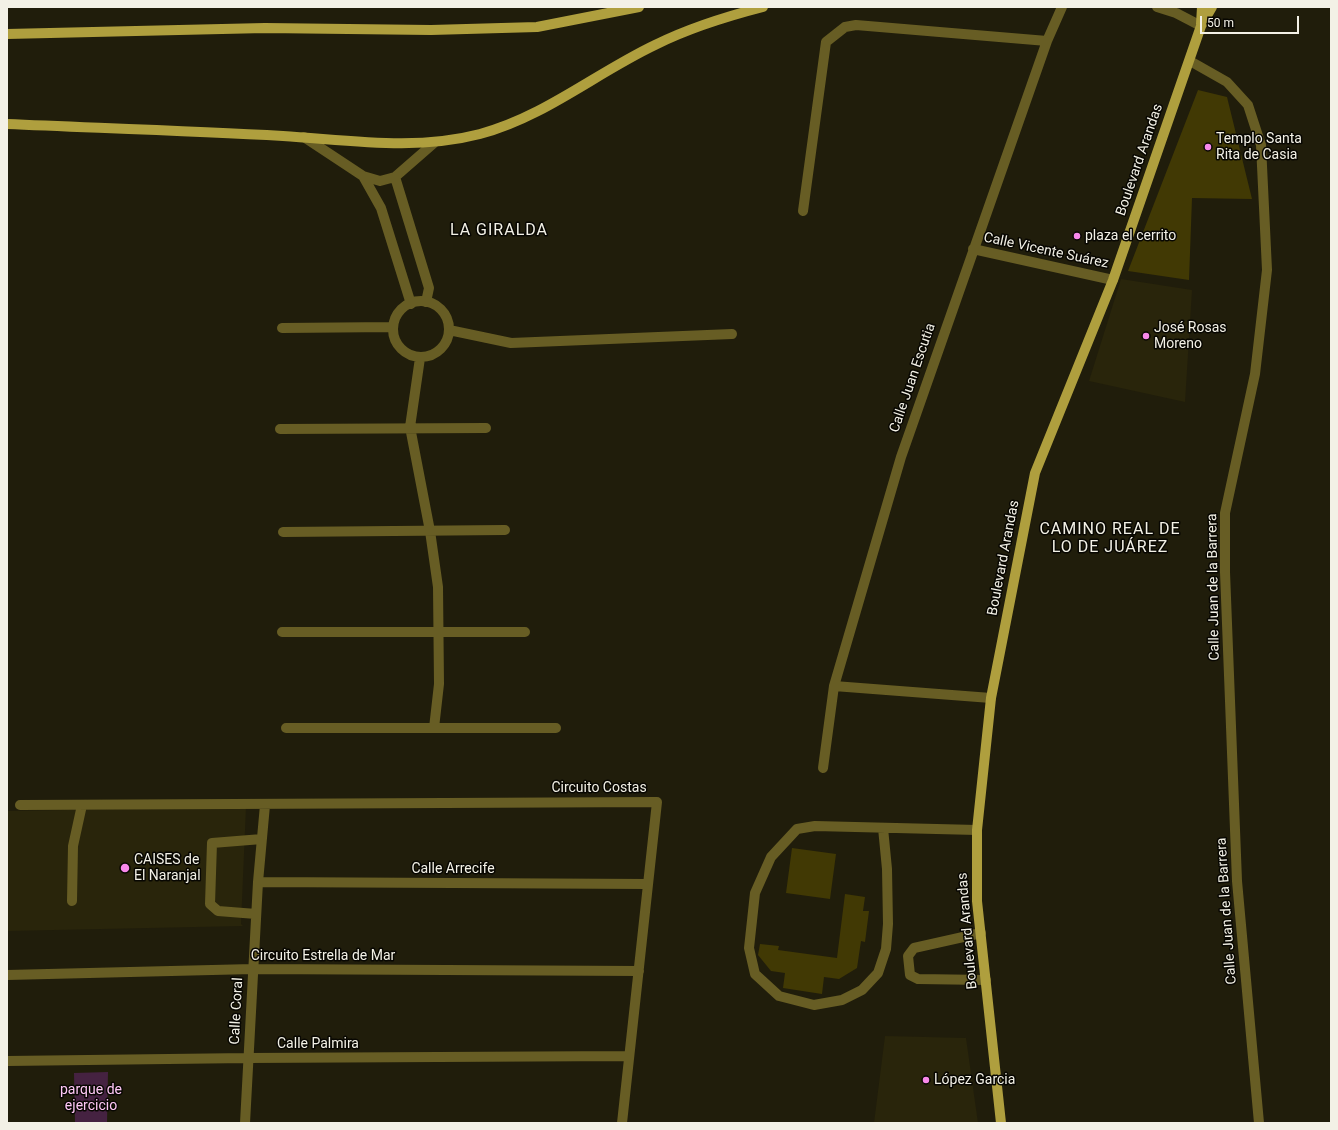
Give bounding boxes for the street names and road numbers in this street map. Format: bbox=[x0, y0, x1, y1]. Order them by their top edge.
street label: Boulevard Arandas bbox=[1113, 102, 1167, 218]
street label: Calle Vicente Suárez bbox=[982, 230, 1110, 272]
street label: Calle Juan Escutia bbox=[886, 321, 940, 435]
street label: Boulevard Arandas bbox=[985, 499, 1023, 617]
street label: Calle Juan de la Barrera bbox=[1204, 513, 1224, 661]
street label: Circuito Costas bbox=[551, 780, 647, 796]
street label: Calle Juan de la Barrera bbox=[1213, 837, 1241, 985]
street label: Calle Arrecife bbox=[411, 861, 495, 877]
street label: Boulevard Arandas bbox=[955, 872, 981, 990]
street label: Circuito Estrella de Mar bbox=[251, 948, 395, 964]
street label: Calle Coral bbox=[227, 977, 247, 1045]
street label: Calle Palmira bbox=[277, 1036, 359, 1052]

